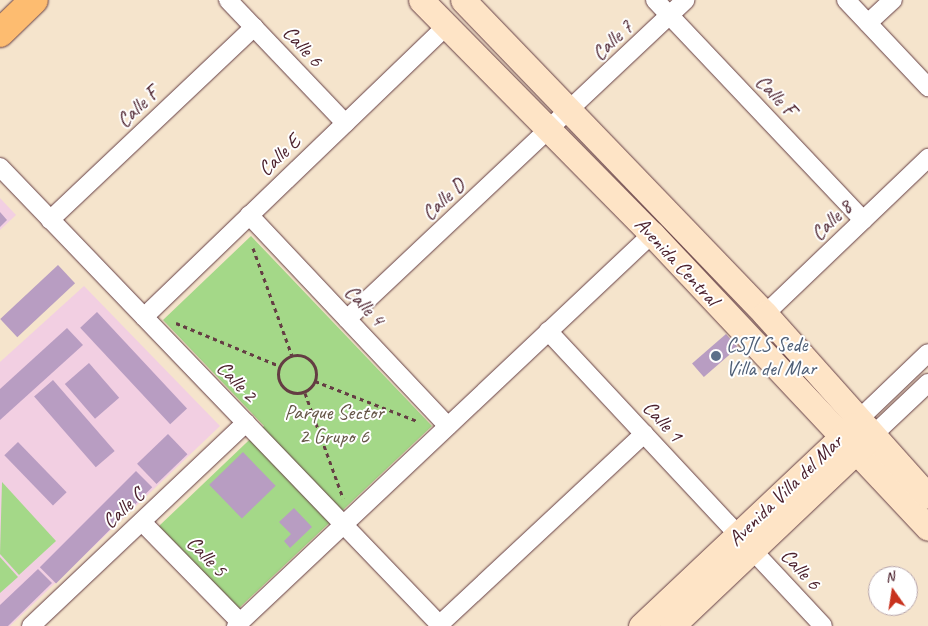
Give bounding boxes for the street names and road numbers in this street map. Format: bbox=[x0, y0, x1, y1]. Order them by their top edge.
street label: Calle 7 bbox=[586, 14, 638, 66]
street label: Calle 6 bbox=[278, 20, 328, 72]
street label: Calle F bbox=[751, 69, 801, 121]
street label: Calle F bbox=[111, 82, 163, 132]
street label: Calle E bbox=[253, 129, 305, 181]
street label: Calle D bbox=[416, 173, 470, 225]
street label: Calle 8 bbox=[805, 194, 857, 246]
street label: Avenida Central bbox=[630, 211, 724, 311]
street label: Calle 4 bbox=[340, 279, 390, 331]
street label: Calle 2 bbox=[211, 355, 263, 407]
street label: Calle 1 bbox=[638, 395, 688, 447]
street label: Avenida Villa del Mar bbox=[722, 429, 848, 551]
street label: Calle C bbox=[97, 482, 149, 534]
street label: Calle 5 bbox=[181, 530, 233, 582]
street label: Calle 6 bbox=[776, 543, 826, 595]

